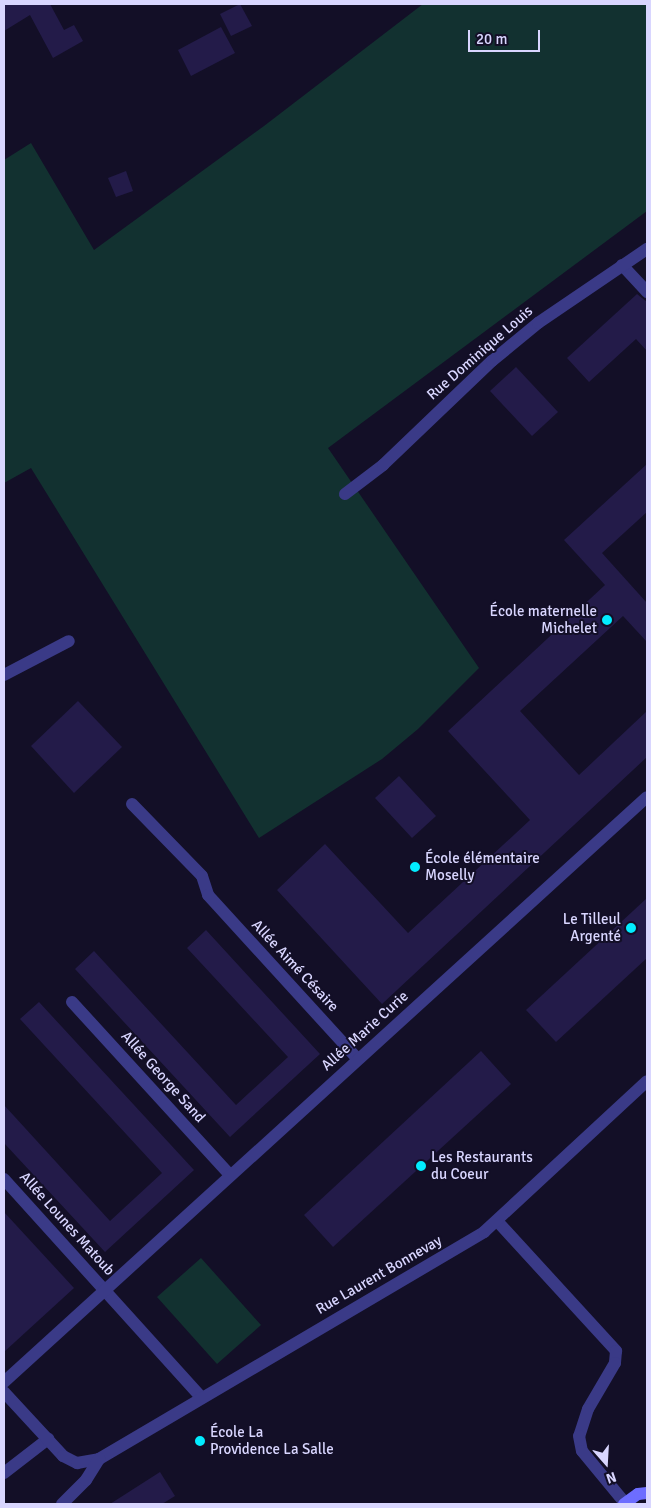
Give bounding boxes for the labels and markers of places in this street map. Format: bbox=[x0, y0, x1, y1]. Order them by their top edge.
place label: École maternelle Michelet bbox=[490, 602, 597, 637]
marker: École maternelle Michelet bbox=[601, 614, 613, 626]
place label: École élémentaire Moselly bbox=[425, 849, 540, 884]
marker: École élémentaire Moselly bbox=[409, 861, 421, 873]
place label: Le Tilleul Argenté bbox=[563, 910, 621, 945]
marker: Le Tilleul Argenté bbox=[625, 922, 637, 934]
place label: Les Restaurants du Coeur bbox=[431, 1148, 533, 1183]
marker: Les Restaurants du Coeur bbox=[415, 1160, 427, 1172]
place label: École La Providence La Salle bbox=[210, 1423, 334, 1458]
marker: École La Providence La Salle bbox=[194, 1435, 206, 1447]

